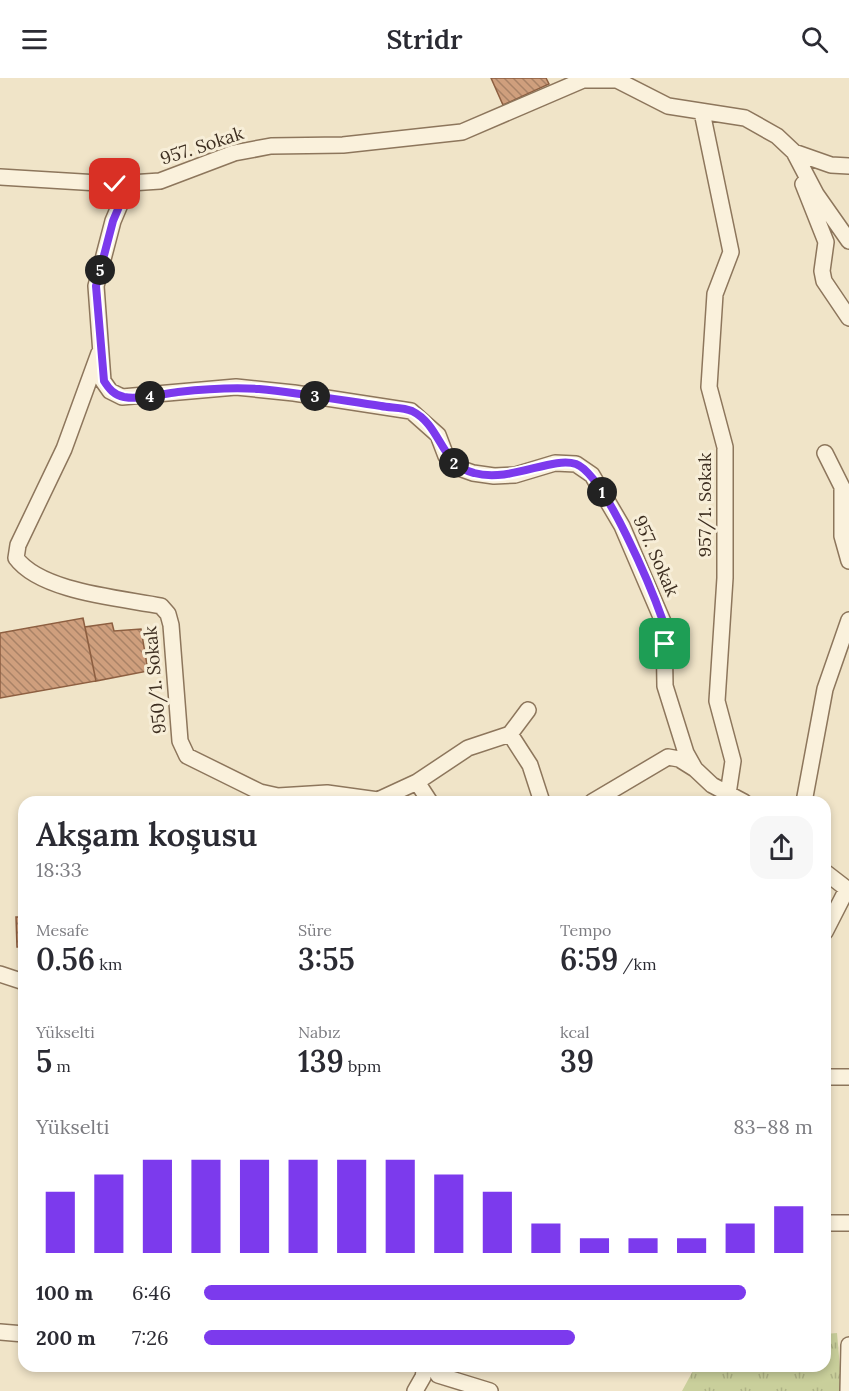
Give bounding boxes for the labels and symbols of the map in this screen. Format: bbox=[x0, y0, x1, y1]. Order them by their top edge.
street label: 957. Sokak bbox=[157, 121, 247, 170]
pin bbox=[89, 158, 140, 209]
pin: 5 bbox=[85, 255, 115, 285]
pin: 4 bbox=[135, 381, 165, 411]
pin: 3 bbox=[300, 381, 330, 411]
pin: 2 bbox=[439, 448, 469, 478]
street label: 957/1. Sokak bbox=[693, 452, 716, 557]
pin: 1 bbox=[587, 477, 617, 507]
street label: 957. Sokak bbox=[628, 512, 685, 600]
pin bbox=[639, 618, 690, 669]
street label: 950/1. Sokak bbox=[138, 625, 171, 735]

